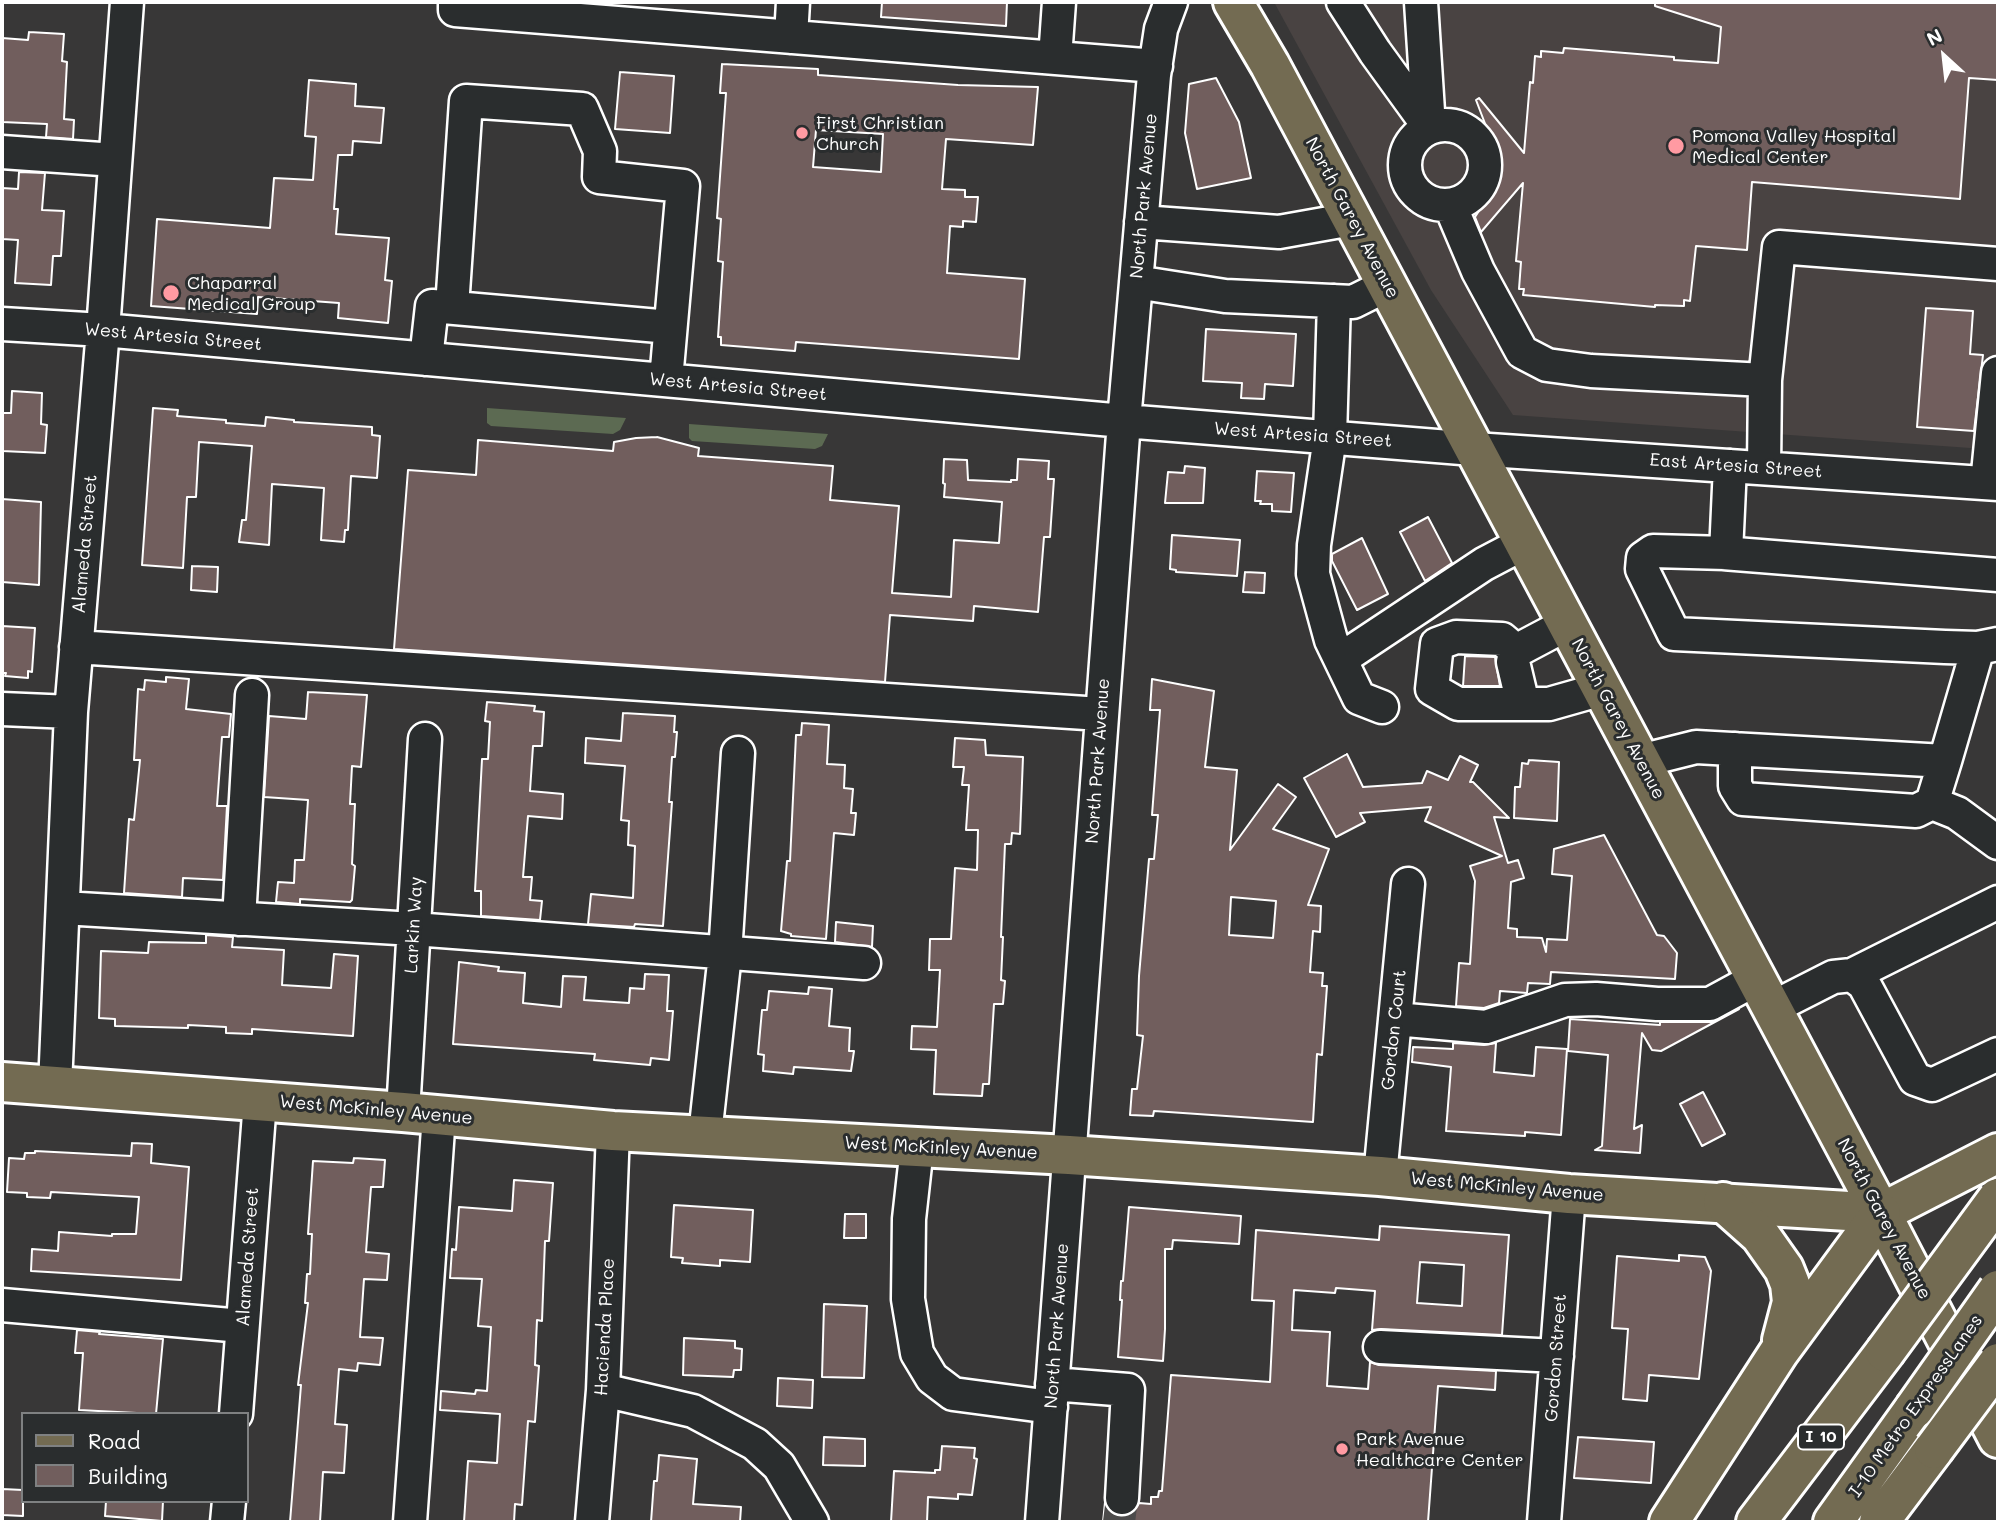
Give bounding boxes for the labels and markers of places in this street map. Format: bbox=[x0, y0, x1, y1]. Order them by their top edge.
place label: First Christian Church bbox=[816, 112, 944, 154]
marker: First Christian Church bbox=[794, 125, 810, 141]
place label: Pomona Valley Hospital Medical Center bbox=[1692, 125, 1896, 168]
marker: Pomona Valley Hospital Medical Center bbox=[1666, 136, 1686, 156]
place label: Chaparral Medical Group bbox=[187, 272, 315, 314]
marker: Chaparral Medical Group bbox=[161, 283, 181, 303]
place label: Park Avenue Healthcare Center bbox=[1356, 1428, 1524, 1470]
marker: Park Avenue Healthcare Center bbox=[1334, 1441, 1350, 1457]

